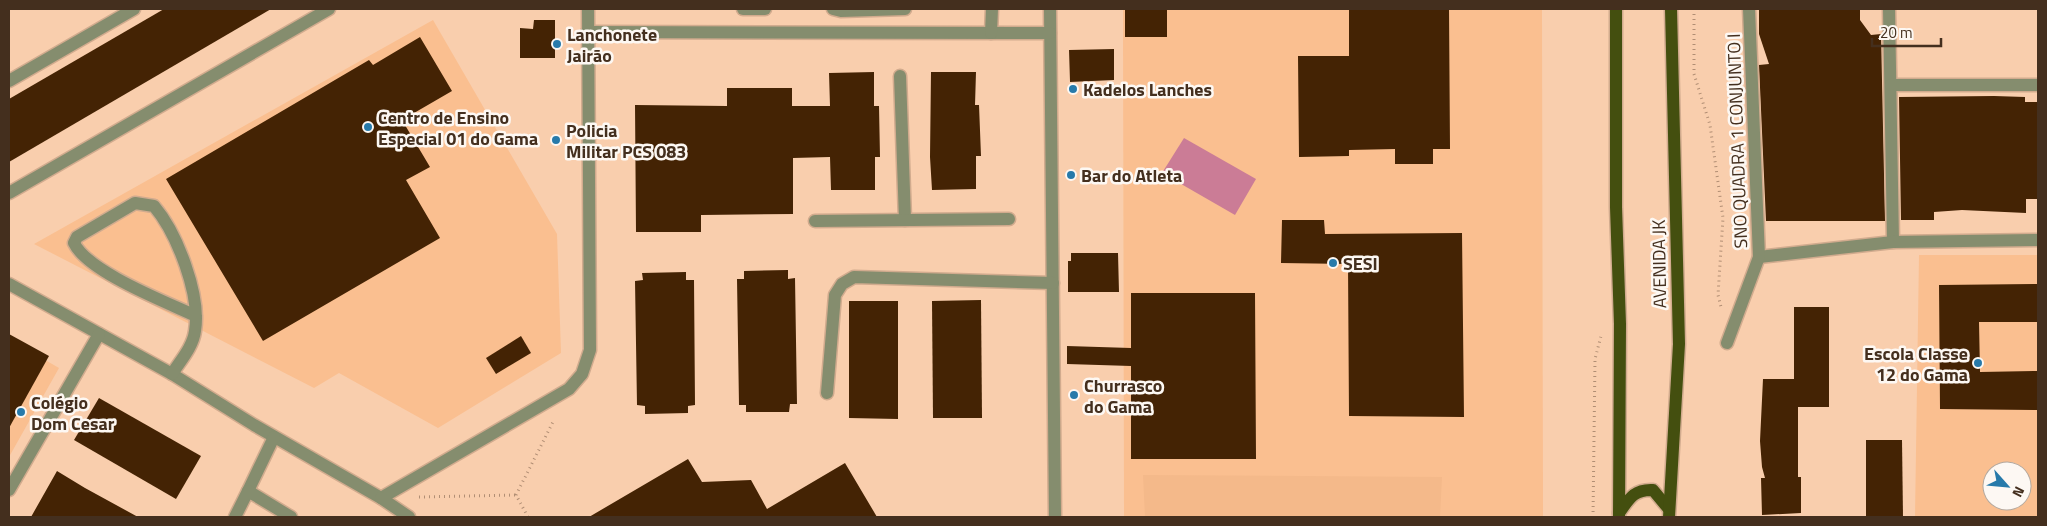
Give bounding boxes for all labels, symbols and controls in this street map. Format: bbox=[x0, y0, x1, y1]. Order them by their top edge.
scale bar bbox=[1872, 15, 1941, 47]
place label: Lanchonete Jairão bbox=[567, 21, 657, 69]
text: 20 m bbox=[1880, 21, 1913, 44]
street label: SNO QUADRA 1 CONJUNTO I bbox=[1720, 33, 1754, 249]
marker: Lanchonete Jairão bbox=[551, 38, 563, 50]
place label: Kadelos Lanches bbox=[1083, 76, 1212, 103]
marker: Kadelos Lanches bbox=[1067, 83, 1079, 95]
place label: Centro de Ensino Especial 01 do Gama bbox=[378, 104, 538, 152]
place label: Policia Militar PCS 083 bbox=[566, 117, 686, 165]
marker: Centro de Ensino Especial 01 do Gama bbox=[362, 121, 374, 133]
marker: Policia Militar PCS 083 bbox=[550, 134, 562, 146]
place label: Bar do Atleta bbox=[1081, 162, 1182, 189]
marker: Bar do Atleta bbox=[1065, 169, 1077, 181]
street label: AVENIDA JK bbox=[1645, 219, 1673, 309]
place label: SESI bbox=[1343, 250, 1378, 277]
marker: SESI bbox=[1327, 257, 1339, 269]
place label: Escola Classe 12 do Gama bbox=[1864, 340, 1968, 388]
marker: Escola Classe 12 do Gama bbox=[1972, 357, 1984, 369]
place label: Churrasco do Gama bbox=[1084, 372, 1162, 420]
place label: Colégio Dom Cesar bbox=[31, 389, 115, 437]
marker: Churrasco do Gama bbox=[1068, 389, 1080, 401]
marker: Colégio Dom Cesar bbox=[15, 406, 27, 418]
north arrow bbox=[1982, 461, 2032, 511]
text: N bbox=[2007, 483, 2031, 501]

